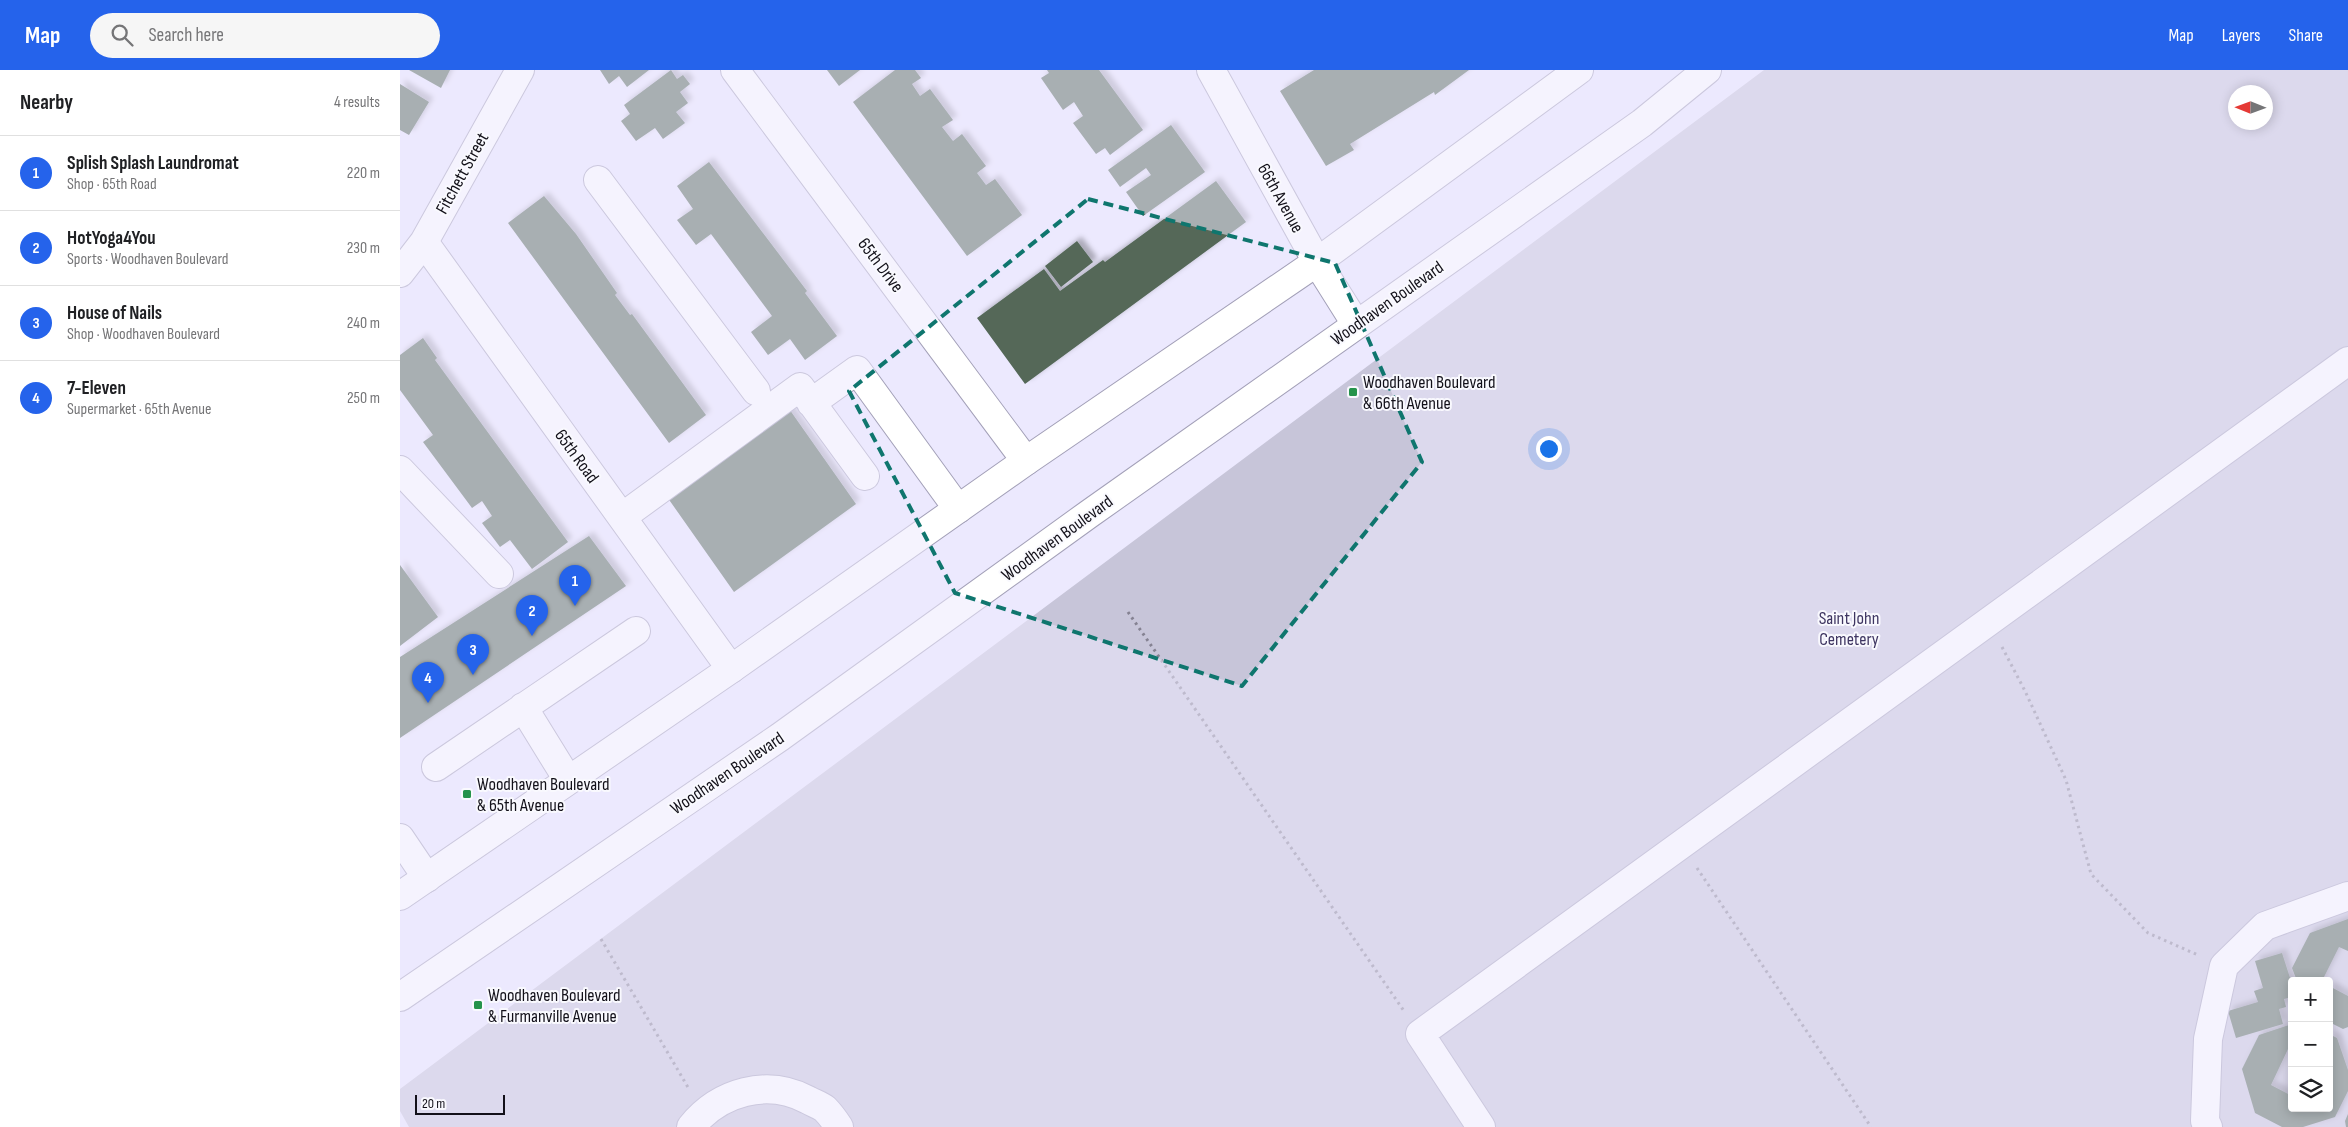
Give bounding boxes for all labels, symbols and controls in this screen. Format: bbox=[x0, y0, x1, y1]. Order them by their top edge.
search box bbox=[90, 13, 440, 58]
text: Map bbox=[25, 21, 60, 50]
icon: search bbox=[108, 21, 136, 49]
text: Search here bbox=[148, 24, 224, 47]
text: Map bbox=[2169, 25, 2194, 46]
text: Layers bbox=[2222, 25, 2261, 46]
text: Share bbox=[2289, 25, 2323, 46]
north arrow bbox=[2228, 85, 2273, 130]
text: Nearby bbox=[20, 90, 73, 115]
text: 4 results bbox=[334, 93, 380, 112]
street label: Fitchett Street bbox=[432, 128, 494, 218]
text: Splish Splash Laundromat bbox=[67, 152, 239, 175]
street label: 66th Avenue bbox=[1253, 160, 1308, 237]
text: 1 bbox=[33, 164, 39, 183]
text: 220 m bbox=[347, 164, 380, 183]
text: Shop · 65th Road bbox=[67, 175, 157, 194]
text: HotYoga4You bbox=[67, 227, 156, 250]
street label: 65th Drive bbox=[853, 234, 908, 297]
text: 2 bbox=[32, 239, 40, 258]
text: 230 m bbox=[347, 239, 380, 258]
text: Sports · Woodhaven Boulevard bbox=[67, 250, 228, 269]
street label: Woodhaven Boulevard bbox=[1327, 257, 1448, 350]
text: House of Nails bbox=[67, 302, 162, 325]
text: 3 bbox=[32, 314, 40, 333]
text: 240 m bbox=[347, 314, 380, 333]
text: Shop · Woodhaven Boulevard bbox=[67, 325, 220, 344]
place label: Woodhaven Boulevard & 66th Avenue bbox=[1363, 372, 1495, 414]
text: 7-Eleven bbox=[67, 377, 126, 400]
marker: Woodhaven Boulevard & 66th Avenue bbox=[1347, 386, 1359, 398]
text: 4 bbox=[32, 389, 40, 408]
text: 250 m bbox=[347, 389, 380, 408]
text: Supermarket · 65th Avenue bbox=[67, 400, 211, 419]
street label: 65th Road bbox=[550, 425, 603, 487]
your location bbox=[1536, 436, 1562, 462]
street label: Woodhaven Boulevard bbox=[998, 491, 1117, 586]
pin: 1 bbox=[559, 565, 591, 606]
pin: 2 bbox=[516, 595, 548, 636]
park label: Saint John Cemetery bbox=[1819, 608, 1879, 650]
pin: 3 bbox=[457, 634, 489, 675]
pin: 4 bbox=[412, 662, 444, 703]
street label: Woodhaven Boulevard bbox=[666, 728, 788, 819]
place label: Woodhaven Boulevard & 65th Avenue bbox=[477, 774, 609, 816]
marker: Woodhaven Boulevard & 65th Avenue bbox=[461, 788, 473, 800]
map controls bbox=[2288, 977, 2333, 1112]
button: + bbox=[2288, 977, 2333, 1022]
place label: Woodhaven Boulevard & Furmanville Avenue bbox=[488, 985, 620, 1027]
marker: Woodhaven Boulevard & Furmanville Avenue bbox=[472, 999, 484, 1011]
button: − bbox=[2288, 1022, 2333, 1067]
button: layers bbox=[2288, 1067, 2333, 1112]
scale bar bbox=[415, 1092, 505, 1115]
text: 20 m bbox=[422, 1095, 445, 1112]

